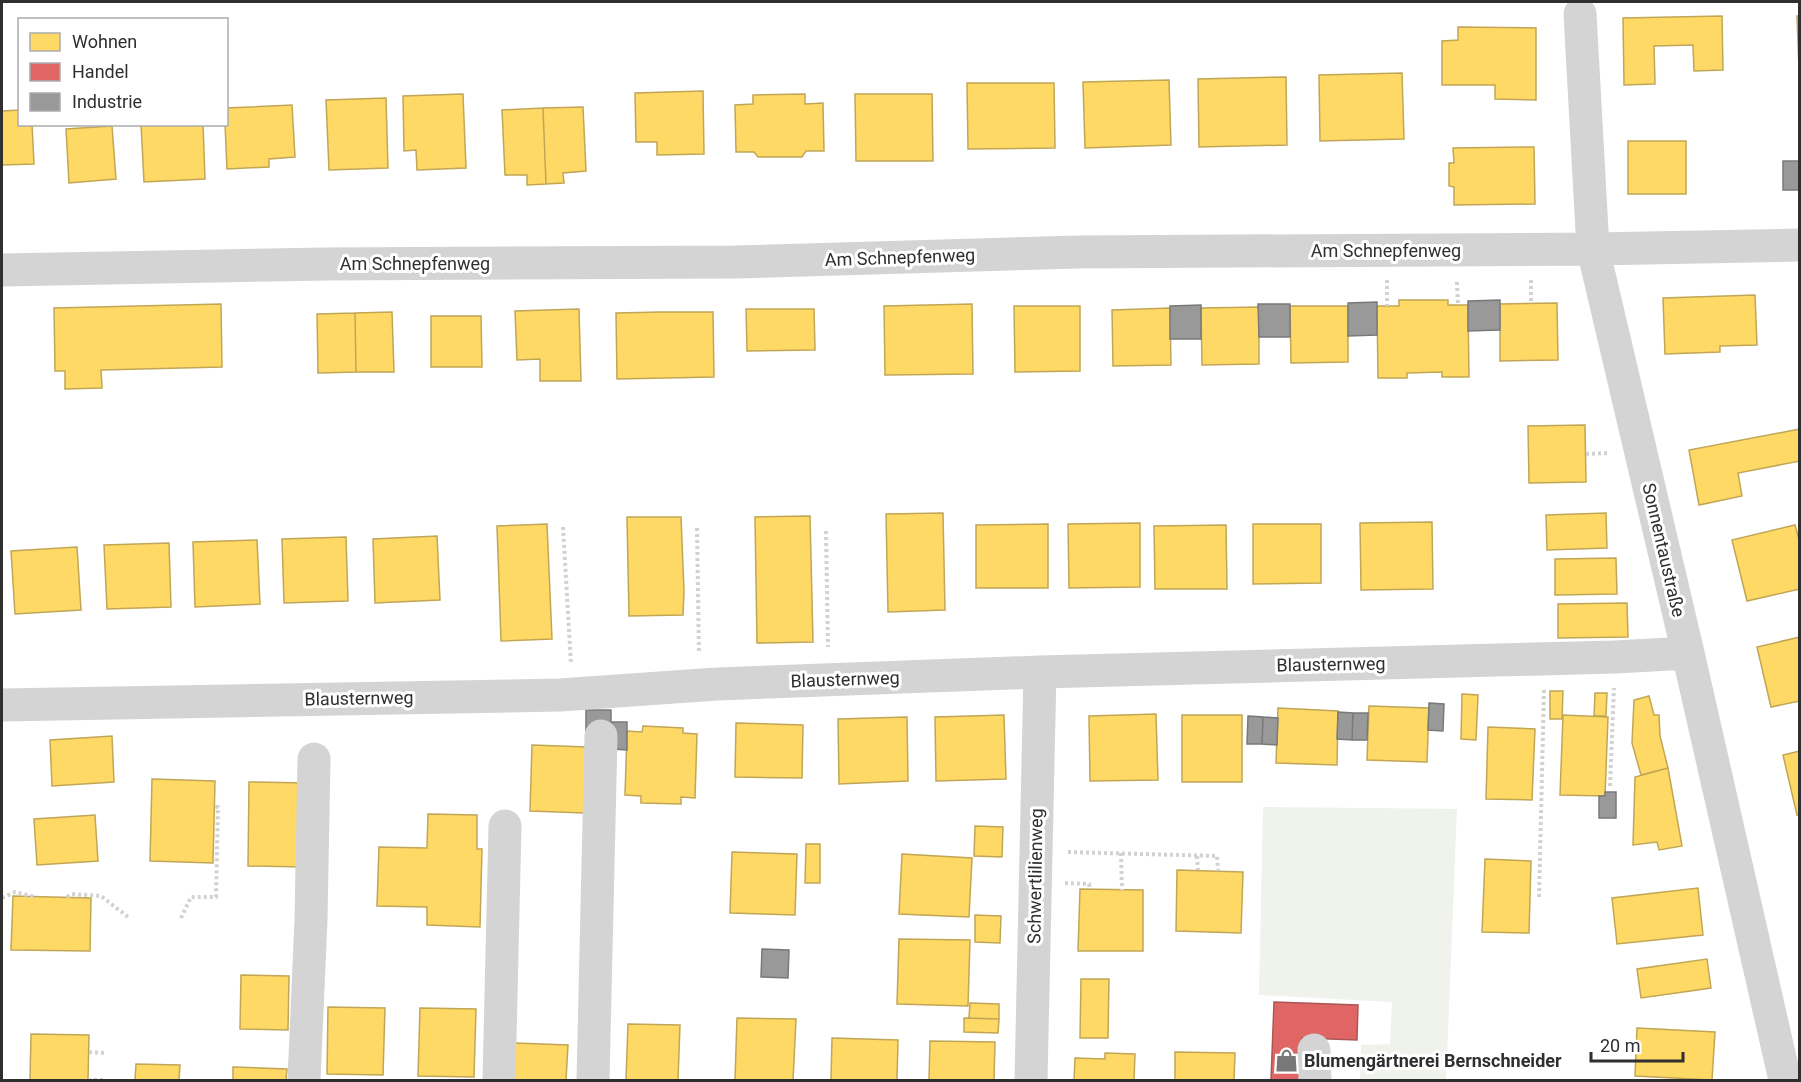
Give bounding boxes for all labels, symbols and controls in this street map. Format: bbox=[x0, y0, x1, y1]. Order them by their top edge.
legend bbox=[18, 18, 228, 126]
text: Wohnen bbox=[72, 31, 137, 52]
text: Handel bbox=[72, 61, 129, 82]
text: Industrie bbox=[72, 91, 142, 112]
street label: Am Schnepfenweg bbox=[1311, 240, 1461, 261]
street label: Am Schnepfenweg bbox=[825, 244, 975, 270]
street label: Am Schnepfenweg bbox=[340, 253, 490, 274]
street label: Sonnentaustraße bbox=[1638, 481, 1690, 619]
street label: Blausternweg bbox=[1276, 653, 1386, 675]
street label: Blausternweg bbox=[790, 667, 900, 691]
street label: Blausternweg bbox=[304, 687, 414, 709]
street label: Schwertlilienweg bbox=[1023, 808, 1047, 944]
scale bar bbox=[1591, 1025, 1682, 1063]
text: 20 m bbox=[1600, 1035, 1640, 1056]
shop icon: Blumengärtnerei Bernschneider bbox=[1273, 1047, 1299, 1073]
place label: Blumengärtnerei Bernschneider bbox=[1304, 1050, 1562, 1071]

